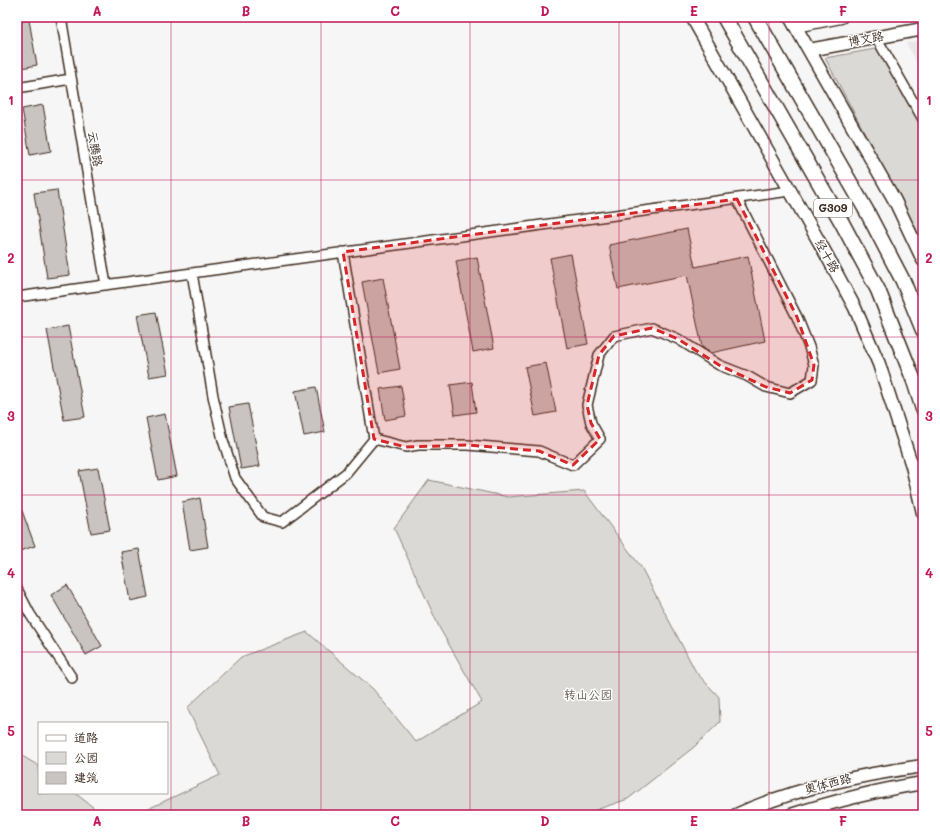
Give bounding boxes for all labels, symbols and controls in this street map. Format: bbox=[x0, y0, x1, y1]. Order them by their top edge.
text: A bbox=[92, 2, 102, 19]
text: B bbox=[242, 2, 251, 19]
text: C bbox=[390, 2, 400, 19]
text: D bbox=[540, 2, 550, 19]
text: E bbox=[690, 2, 698, 19]
text: F bbox=[839, 2, 847, 19]
street label: 博文路 bbox=[847, 27, 885, 49]
text: 1 bbox=[8, 91, 14, 108]
text: 1 bbox=[926, 91, 932, 108]
street label: 云腾路 bbox=[85, 130, 107, 168]
road number: G309 bbox=[814, 199, 852, 217]
street label: 经十路 bbox=[812, 236, 844, 275]
text: 2 bbox=[7, 249, 15, 266]
text: 2 bbox=[925, 249, 933, 266]
text: 3 bbox=[7, 407, 15, 424]
text: 3 bbox=[925, 407, 933, 424]
text: 4 bbox=[7, 564, 15, 581]
text: 4 bbox=[925, 564, 933, 581]
park label: 转山公园 bbox=[564, 686, 612, 702]
text: 5 bbox=[7, 722, 15, 739]
legend bbox=[38, 722, 168, 794]
text: 5 bbox=[925, 722, 933, 739]
text: 道路 bbox=[74, 729, 98, 745]
text: 公园 bbox=[74, 749, 98, 765]
text: 建筑 bbox=[74, 769, 98, 785]
street label: 奥体西路 bbox=[802, 769, 853, 797]
text: A bbox=[92, 812, 102, 829]
text: B bbox=[242, 812, 251, 829]
text: C bbox=[390, 812, 400, 829]
text: D bbox=[540, 812, 550, 829]
text: E bbox=[690, 812, 698, 829]
text: F bbox=[839, 812, 847, 829]

